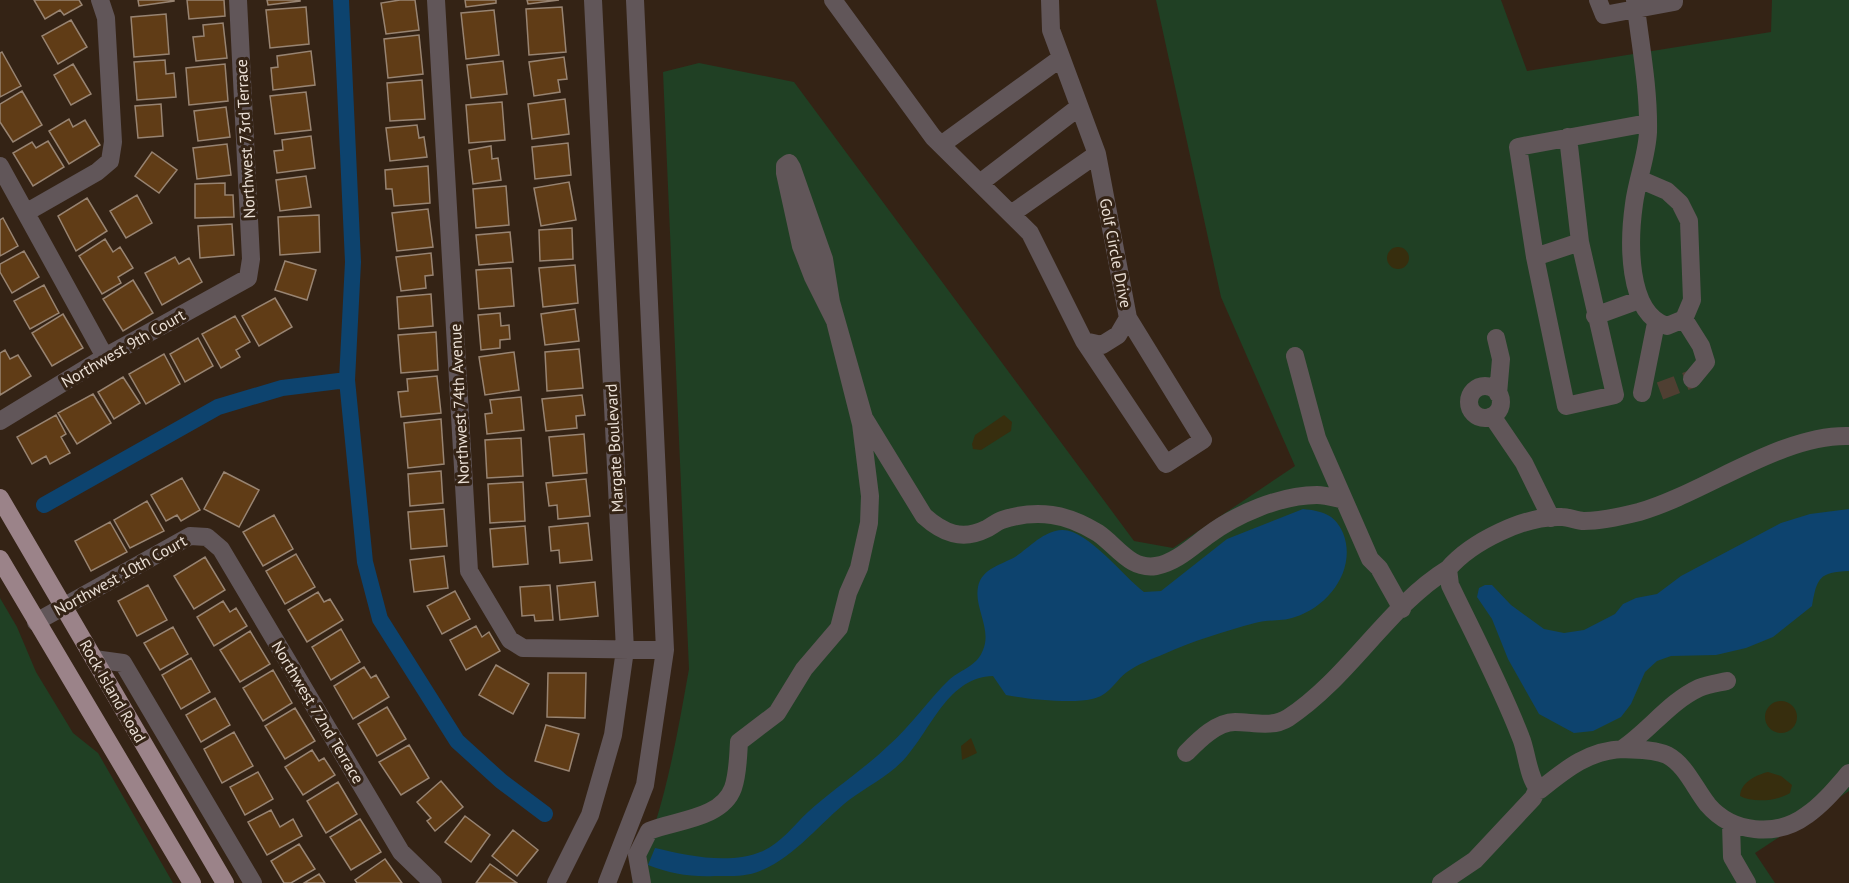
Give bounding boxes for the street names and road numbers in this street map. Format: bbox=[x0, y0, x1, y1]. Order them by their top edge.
street label: Northwest 73rd Terrace bbox=[231, 59, 259, 219]
street label: Golf Circle Drive bbox=[1096, 196, 1136, 310]
street label: Northwest 9th Court bbox=[57, 304, 189, 392]
street label: Northwest 74th Avenue bbox=[445, 323, 473, 485]
street label: Margate Boulevard bbox=[601, 383, 627, 513]
street label: Northwest 10th Court bbox=[50, 530, 190, 620]
street label: Rock Island Road bbox=[75, 636, 151, 746]
street label: Northwest 72nd Terrace bbox=[267, 637, 369, 787]

